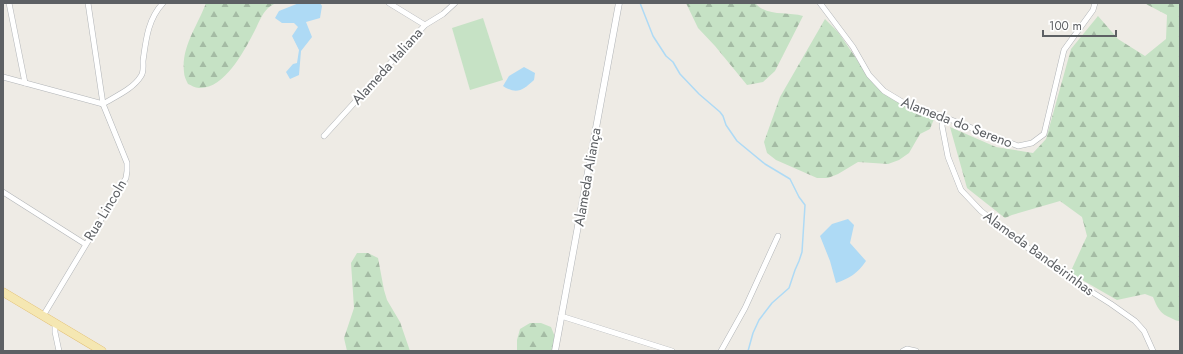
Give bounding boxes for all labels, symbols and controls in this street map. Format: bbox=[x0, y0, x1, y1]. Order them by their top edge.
scale bar bbox=[1043, 12, 1116, 38]
text: 100 m bbox=[1049, 17, 1082, 35]
street label: Alameda Italiana bbox=[347, 23, 427, 109]
street label: Alameda do Sereno bbox=[898, 92, 1016, 153]
street label: Alameda Aliança bbox=[568, 126, 606, 228]
street label: Rua Lincoln bbox=[79, 176, 131, 244]
street label: Alameda Bandeirinhas bbox=[980, 206, 1099, 300]

